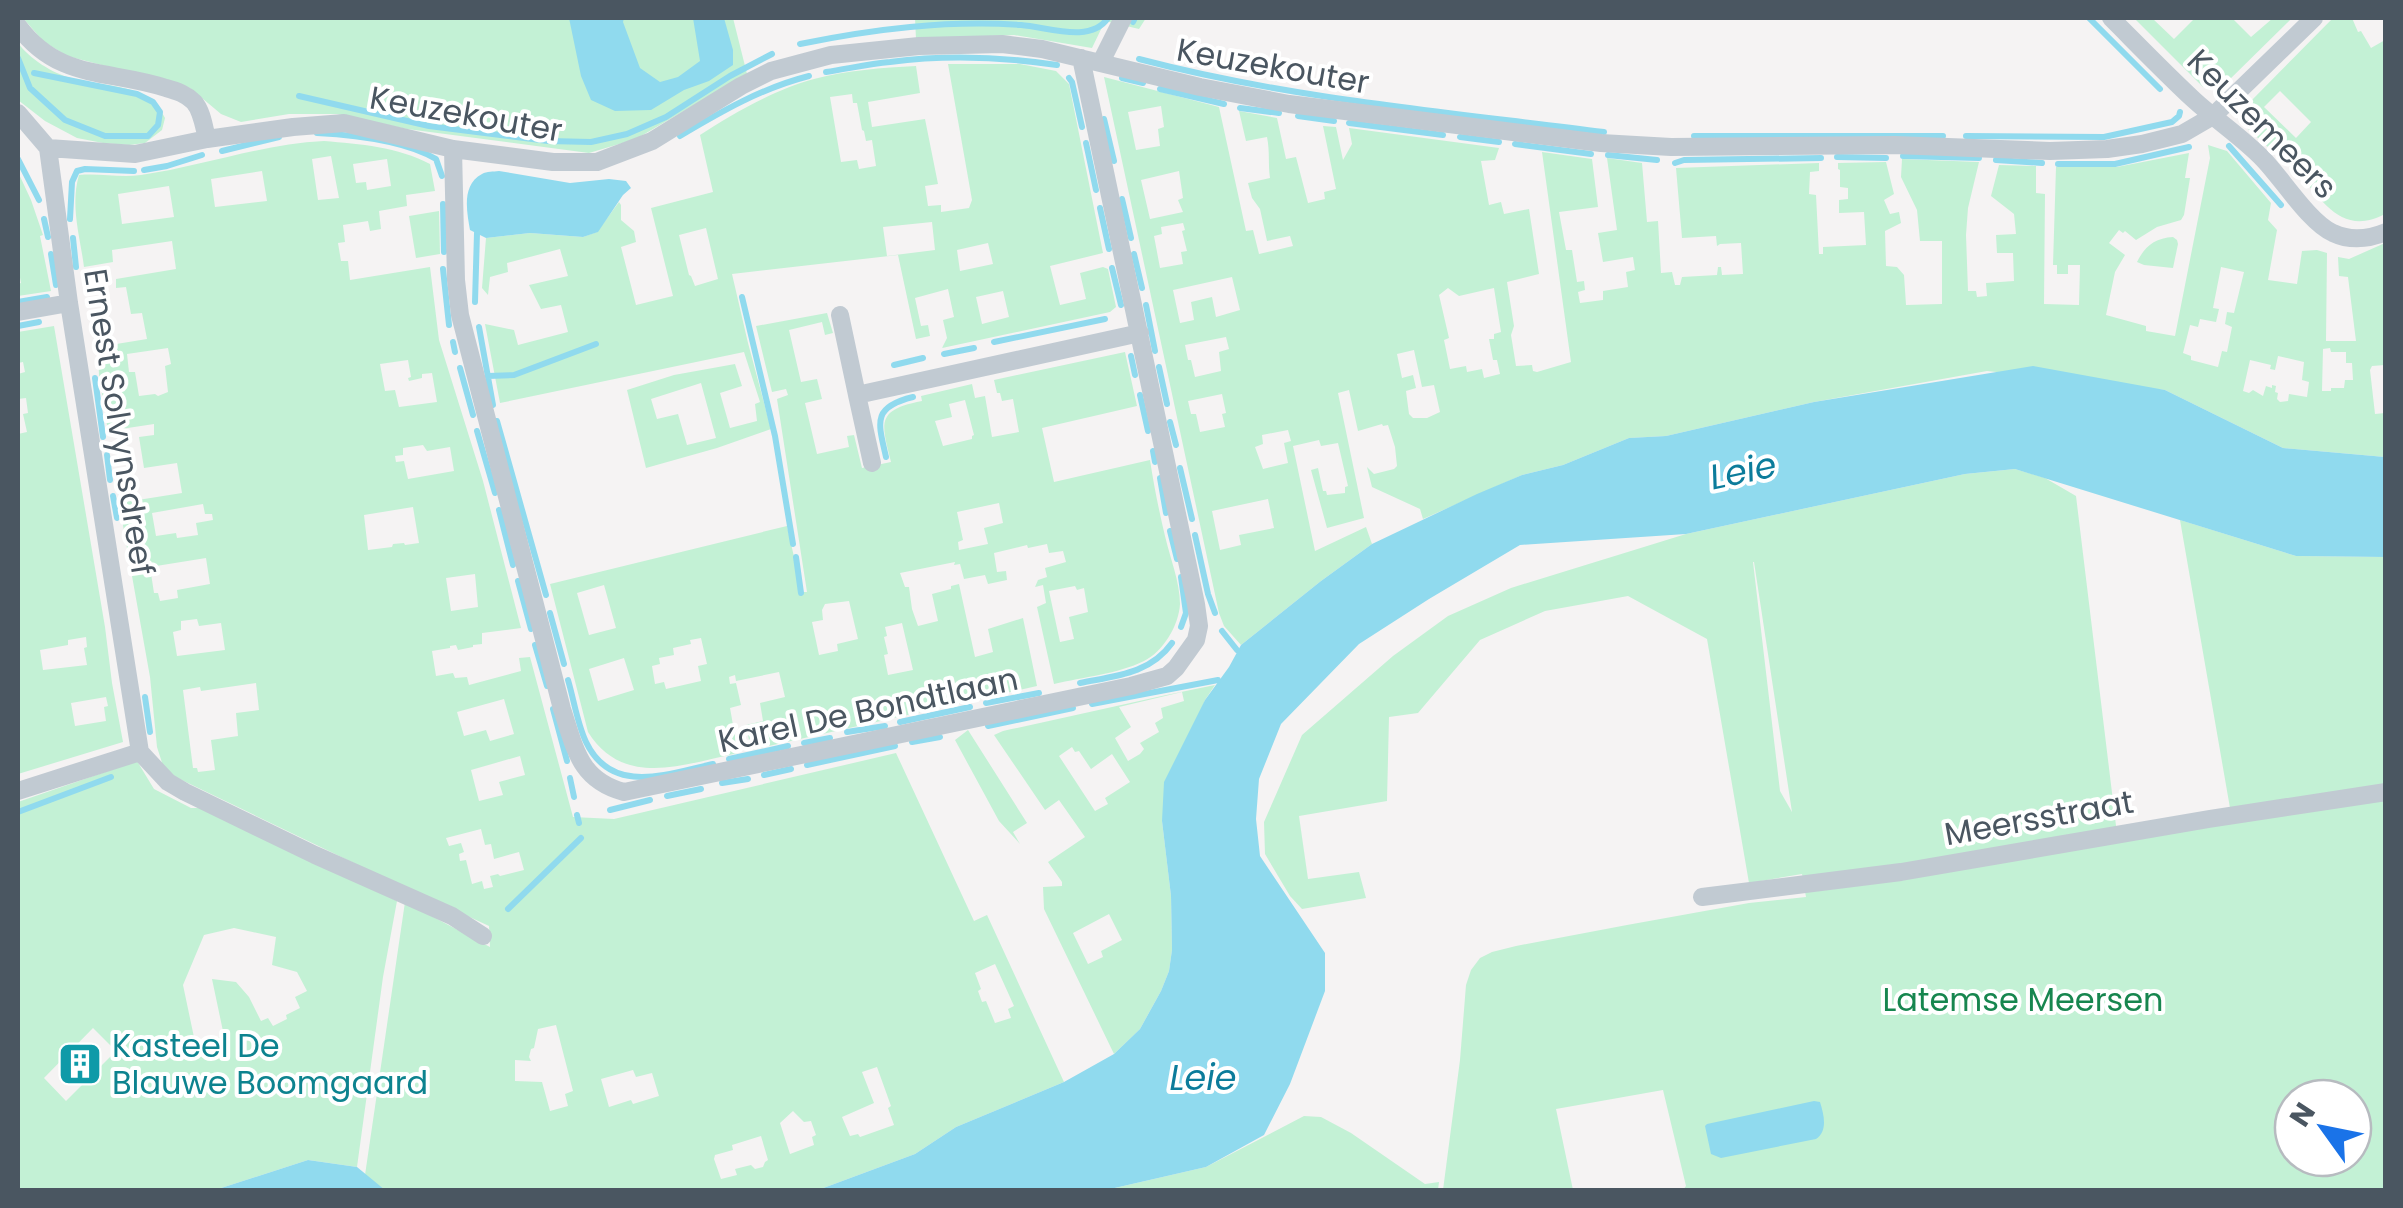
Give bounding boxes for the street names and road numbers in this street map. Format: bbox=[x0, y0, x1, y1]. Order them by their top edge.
street label: Keuzekouter bbox=[1173, 26, 1373, 105]
street label: Keuzemeers bbox=[2177, 39, 2347, 209]
street label: Keuzekouter bbox=[366, 74, 566, 153]
street label: Ernest Solvynsdreef bbox=[73, 265, 166, 578]
street label: Karel De Bondtlaan bbox=[714, 656, 1022, 763]
street label: Meersstraat bbox=[1941, 779, 2137, 856]

